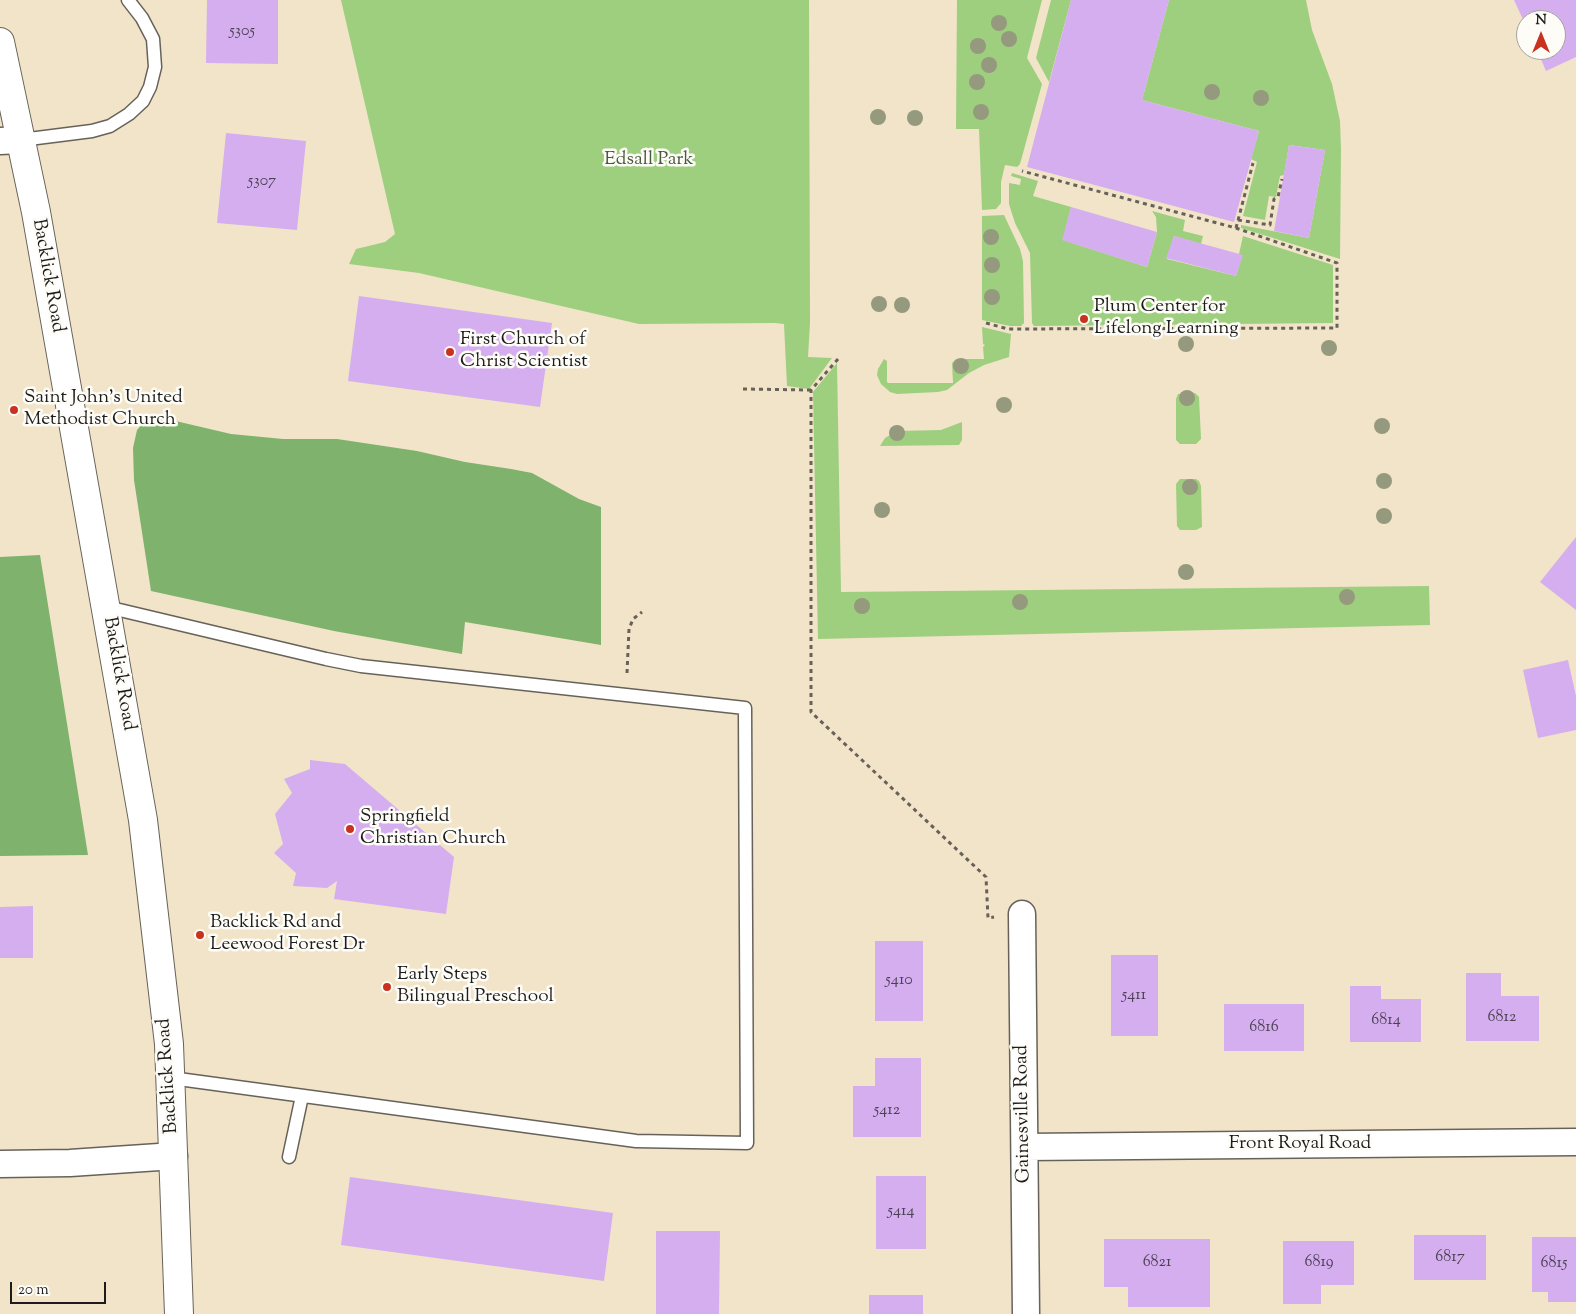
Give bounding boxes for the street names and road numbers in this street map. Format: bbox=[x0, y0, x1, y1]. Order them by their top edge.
street label: Backlick Road bbox=[26, 217, 68, 335]
street label: Backlick Road bbox=[97, 615, 139, 733]
street label: Backlick Road bbox=[154, 1018, 184, 1134]
street label: Gainesville Road bbox=[1011, 1045, 1037, 1183]
street label: Front Royal Road bbox=[1229, 1134, 1371, 1156]

